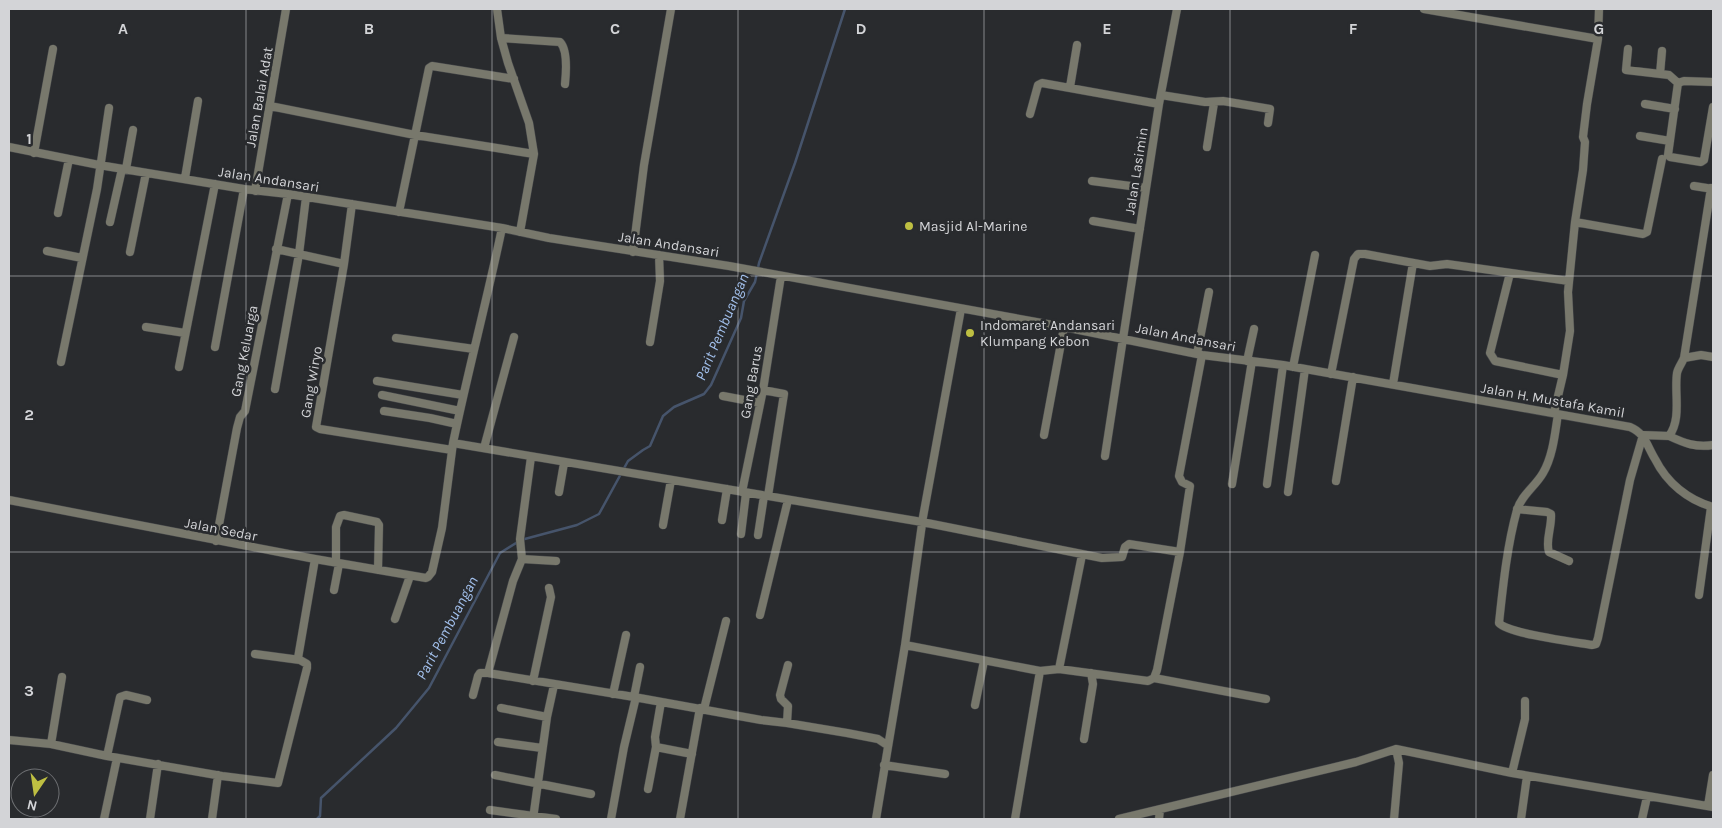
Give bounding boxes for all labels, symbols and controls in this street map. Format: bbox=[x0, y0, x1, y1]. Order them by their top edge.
text: A bbox=[118, 19, 128, 38]
text: B bbox=[364, 19, 374, 38]
text: C bbox=[610, 19, 620, 38]
text: D bbox=[856, 19, 867, 38]
text: E bbox=[1102, 19, 1112, 38]
text: F bbox=[1349, 19, 1358, 38]
text: G bbox=[1594, 19, 1604, 38]
street label: Jalan Balai Adat bbox=[242, 46, 277, 149]
street label: Jalan Lasimin bbox=[1121, 126, 1152, 216]
text: 1 bbox=[26, 129, 32, 148]
street label: Jalan Andansari bbox=[217, 163, 321, 196]
place label: Masjid Al-Marine bbox=[919, 218, 1027, 235]
marker: Masjid Al-Marine bbox=[903, 220, 915, 232]
street label: Jalan Andansari bbox=[617, 228, 721, 261]
water label: Parit Pembuangan bbox=[691, 271, 753, 383]
street label: Gang Keluarga bbox=[227, 304, 262, 398]
place label: Indomaret Andansari Klumpang Kebon bbox=[980, 317, 1115, 350]
street label: Jalan Andansari bbox=[1134, 319, 1238, 356]
marker: Indomaret Andansari Klumpang Kebon bbox=[964, 327, 976, 339]
street label: Gang Barus bbox=[737, 344, 766, 420]
street label: Gang Wiryo bbox=[297, 345, 326, 419]
street label: Jalan H. Mustafa Kamil bbox=[1480, 379, 1626, 422]
text: 2 bbox=[24, 405, 34, 424]
street label: Jalan Sedar bbox=[183, 514, 260, 545]
water label: Parit Pembuangan bbox=[412, 573, 482, 683]
text: 3 bbox=[24, 681, 34, 700]
north arrow bbox=[10, 768, 60, 818]
text: N bbox=[25, 796, 39, 815]

